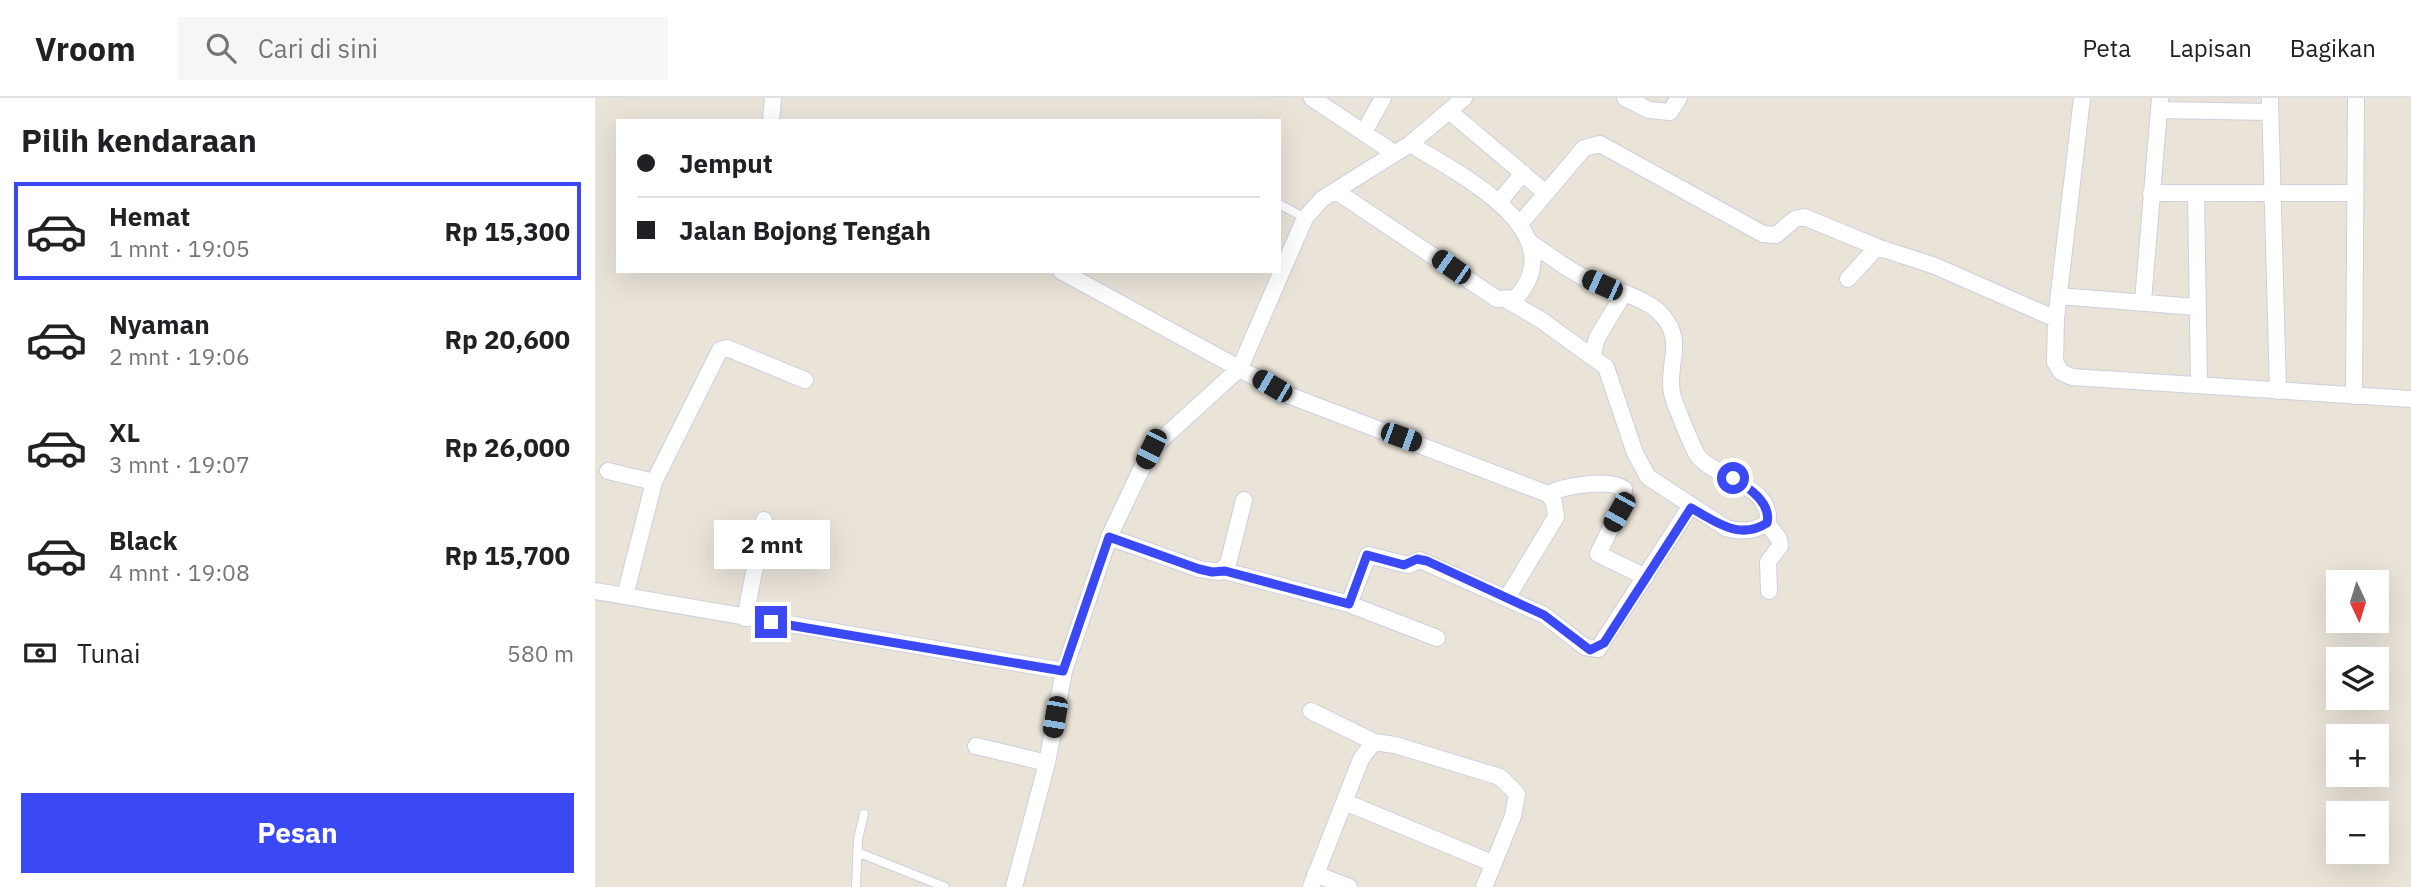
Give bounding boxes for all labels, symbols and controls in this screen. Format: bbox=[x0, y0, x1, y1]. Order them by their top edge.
search box bbox=[178, 17, 668, 80]
text: Vroom bbox=[35, 27, 136, 70]
icon: search bbox=[202, 29, 240, 67]
text: Cari di sini bbox=[258, 31, 378, 65]
text: Peta bbox=[2083, 32, 2131, 64]
text: Lapisan bbox=[2169, 32, 2252, 64]
text: Bagikan bbox=[2290, 32, 2376, 64]
text: Pilih kendaraan bbox=[21, 119, 257, 161]
text: Jemput bbox=[679, 146, 773, 180]
text: Hemat bbox=[109, 199, 190, 233]
icon: car bbox=[25, 200, 88, 263]
text: Jalan Bojong Tengah bbox=[679, 213, 931, 247]
text: Rp 15,300 bbox=[444, 214, 570, 248]
text: 1 mnt · 19:05 bbox=[109, 233, 250, 263]
car bbox=[1428, 246, 1475, 288]
car bbox=[1579, 267, 1626, 303]
text: Nyaman bbox=[109, 307, 210, 341]
icon: car bbox=[25, 308, 88, 371]
text: Rp 20,600 bbox=[444, 322, 570, 356]
text: 2 mnt · 19:06 bbox=[109, 341, 250, 371]
car bbox=[1249, 366, 1296, 406]
text: XL bbox=[109, 415, 140, 449]
icon: car bbox=[25, 416, 88, 479]
car bbox=[1378, 420, 1425, 454]
car bbox=[1133, 426, 1170, 472]
text: Rp 26,000 bbox=[444, 430, 570, 464]
text: 3 mnt · 19:07 bbox=[109, 449, 250, 479]
route start bbox=[1717, 462, 1749, 494]
car bbox=[1600, 489, 1639, 535]
callout: 2 mnt bbox=[713, 520, 829, 570]
text: Black bbox=[109, 523, 177, 557]
icon: car bbox=[25, 524, 88, 587]
text: 2 mnt bbox=[741, 529, 803, 559]
text: Rp 15,700 bbox=[444, 538, 570, 572]
text: 4 mnt · 19:08 bbox=[109, 557, 250, 587]
north arrow bbox=[2326, 570, 2389, 634]
map controls bbox=[2326, 570, 2389, 864]
route end bbox=[755, 606, 787, 638]
icon: cash bbox=[21, 634, 59, 672]
text: Tunai bbox=[77, 636, 141, 670]
text: 580 m bbox=[507, 638, 574, 668]
button: layers bbox=[2326, 647, 2389, 710]
car bbox=[1042, 694, 1069, 740]
button: + bbox=[2326, 724, 2389, 787]
button: Pesan bbox=[21, 793, 574, 873]
button: − bbox=[2326, 801, 2389, 864]

